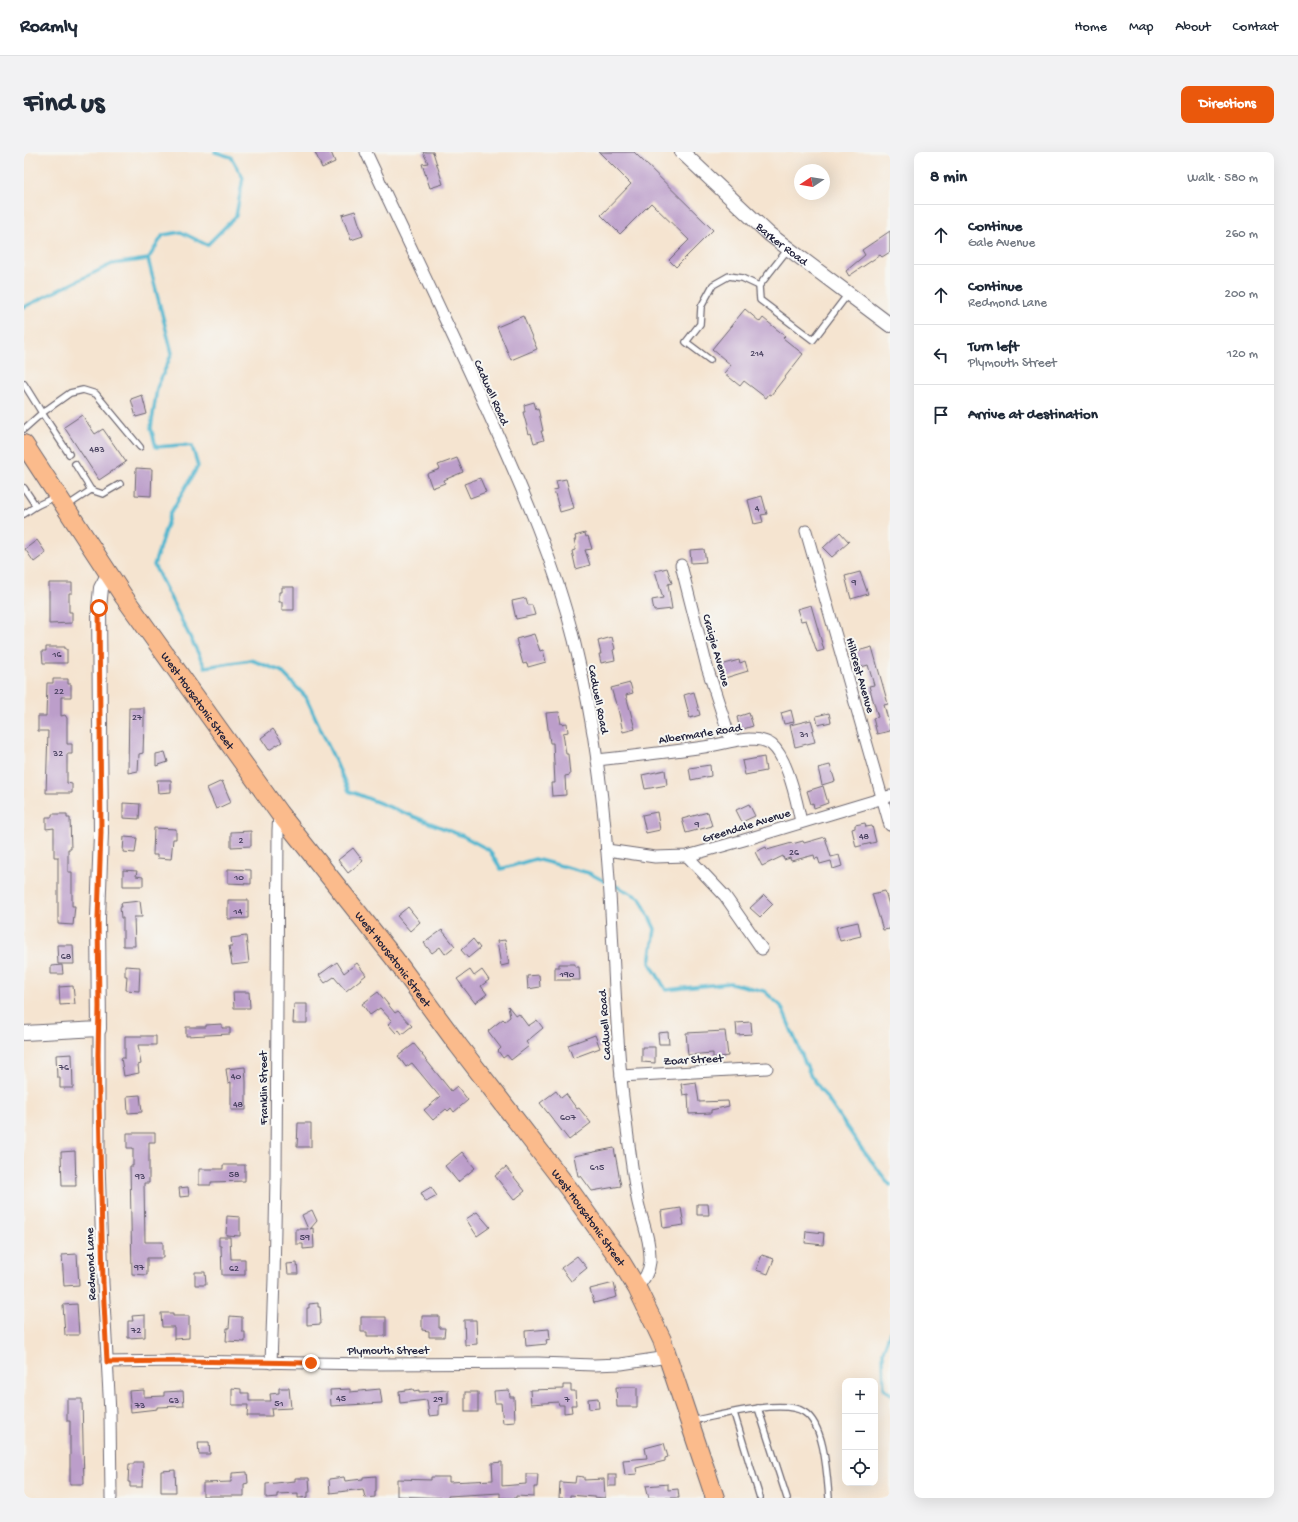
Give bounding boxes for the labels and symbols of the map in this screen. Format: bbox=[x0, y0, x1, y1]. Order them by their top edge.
north arrow bbox=[794, 164, 830, 200]
street label: Barker Road bbox=[752, 220, 811, 270]
house number: 214 bbox=[750, 348, 764, 360]
street label: Cadwell Road bbox=[470, 358, 511, 429]
house number: 483 bbox=[89, 444, 105, 456]
house number: 4 bbox=[755, 503, 760, 515]
house number: 9 bbox=[850, 577, 857, 589]
route start bbox=[90, 599, 108, 617]
street label: Craigie Avenue bbox=[698, 613, 732, 689]
street label: Hillcrest Avenue bbox=[842, 636, 877, 715]
house number: 16 bbox=[51, 649, 62, 661]
street label: West Housatonic Street bbox=[157, 650, 237, 754]
street label: Cadwell Road bbox=[583, 664, 611, 736]
house number: 22 bbox=[54, 686, 64, 698]
house number: 27 bbox=[132, 712, 143, 724]
street label: Albermarle Road bbox=[658, 721, 744, 748]
house number: 31 bbox=[798, 729, 809, 741]
house number: 32 bbox=[52, 748, 63, 760]
street label: Greendale Avenue bbox=[701, 807, 793, 847]
house number: 9 bbox=[693, 819, 700, 831]
house number: 48 bbox=[859, 831, 870, 843]
house number: 2 bbox=[239, 835, 244, 847]
house number: 26 bbox=[789, 847, 800, 859]
house number: 10 bbox=[233, 872, 244, 884]
house number: 14 bbox=[233, 906, 243, 918]
street label: West Housatonic Street bbox=[351, 909, 433, 1012]
house number: 68 bbox=[61, 951, 72, 963]
house number: 190 bbox=[559, 969, 575, 981]
street label: Cadwell Road bbox=[597, 988, 615, 1060]
street label: Franklin Street bbox=[258, 1050, 272, 1126]
street label: Zoar Street bbox=[663, 1052, 724, 1070]
house number: 76 bbox=[58, 1062, 70, 1074]
house number: 40 bbox=[231, 1071, 242, 1083]
house number: 48 bbox=[233, 1099, 244, 1111]
house number: 607 bbox=[560, 1112, 577, 1124]
house number: 615 bbox=[590, 1162, 604, 1174]
street label: West Housatonic Street bbox=[547, 1167, 628, 1270]
house number: 58 bbox=[229, 1169, 240, 1181]
house number: 93 bbox=[134, 1171, 145, 1183]
street label: Redmond Lane bbox=[84, 1227, 100, 1301]
house number: 59 bbox=[300, 1232, 310, 1244]
house number: 97 bbox=[133, 1262, 145, 1274]
house number: 62 bbox=[229, 1263, 239, 1275]
house number: 72 bbox=[130, 1325, 141, 1337]
street label: Plymouth Street bbox=[346, 1345, 430, 1359]
route end bbox=[302, 1354, 320, 1372]
house number: 45 bbox=[336, 1393, 346, 1405]
house number: 29 bbox=[433, 1394, 443, 1406]
house number: 7 bbox=[563, 1394, 570, 1406]
house number: 63 bbox=[169, 1395, 179, 1407]
house number: 51 bbox=[274, 1398, 284, 1410]
house number: 73 bbox=[134, 1400, 145, 1412]

